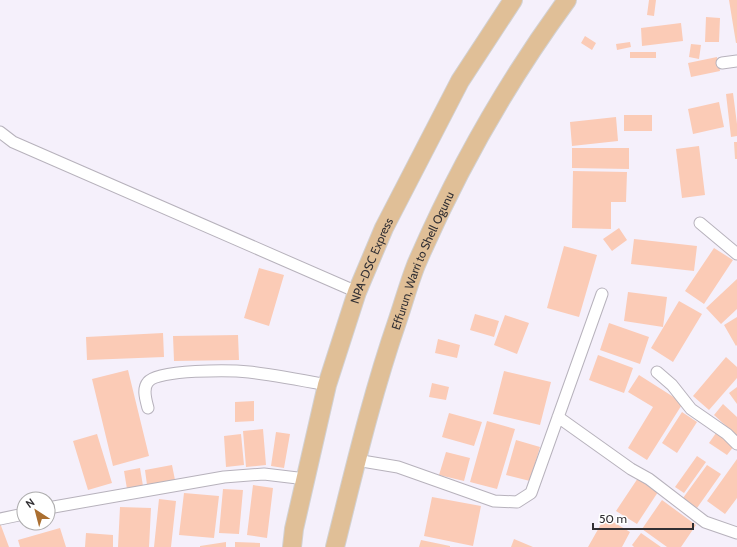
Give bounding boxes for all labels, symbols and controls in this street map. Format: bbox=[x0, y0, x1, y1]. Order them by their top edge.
street label: Effurun, Warri to Shell Ogunu bbox=[387, 189, 457, 332]
street label: NPA-DSC Express bbox=[346, 215, 396, 305]
north arrow bbox=[16, 491, 56, 531]
text: N bbox=[23, 495, 37, 511]
scale bar bbox=[593, 505, 693, 531]
text: 50 m bbox=[599, 511, 627, 526]

